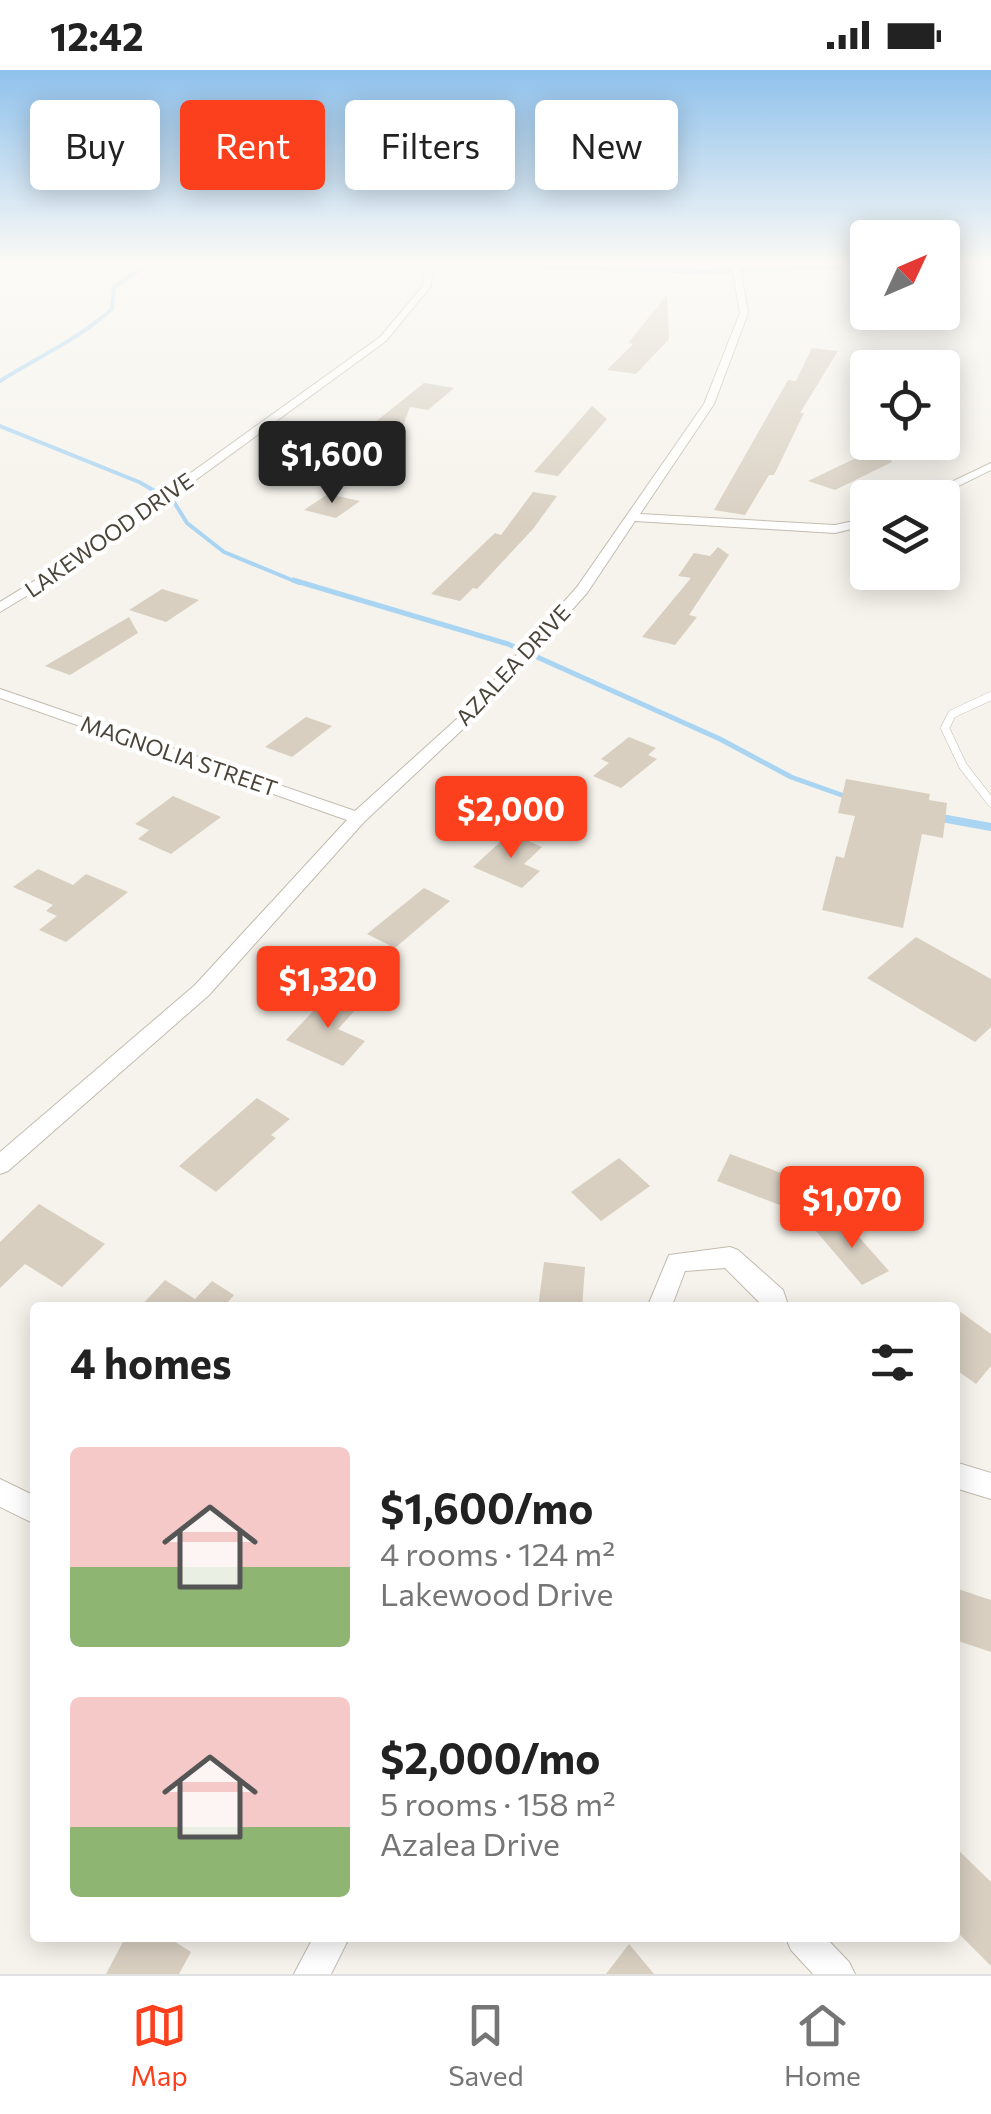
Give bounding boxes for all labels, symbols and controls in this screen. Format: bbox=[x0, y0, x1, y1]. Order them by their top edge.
text: 12:42 bbox=[50, 12, 144, 59]
chip: Buy bbox=[30, 100, 160, 190]
chip: Rent bbox=[180, 100, 325, 190]
chip: Filters bbox=[345, 100, 515, 190]
chip: New bbox=[535, 100, 678, 190]
north arrow bbox=[850, 220, 960, 330]
map controls bbox=[850, 220, 960, 590]
button: locate bbox=[850, 350, 960, 460]
pin: $1,600 bbox=[251, 421, 413, 506]
text: $1,600 bbox=[281, 433, 383, 473]
street label: LAKEWOOD DRIVE bbox=[19, 466, 198, 603]
button: layers bbox=[850, 480, 960, 590]
street label: AZALEA DRIVE bbox=[450, 599, 576, 731]
street label: MAGNOLIA STREET bbox=[77, 709, 281, 802]
pin: $2,000 bbox=[430, 776, 592, 861]
text: $2,000 bbox=[457, 788, 565, 828]
pin: $1,320 bbox=[247, 946, 409, 1031]
text: $1,320 bbox=[279, 958, 377, 998]
pin: $1,070 bbox=[771, 1166, 933, 1251]
text: $1,070 bbox=[802, 1178, 902, 1218]
icon: filters bbox=[865, 1335, 920, 1390]
text: 4 homes bbox=[70, 1336, 232, 1388]
text: $1,600/mo bbox=[380, 1481, 593, 1533]
icon: home bbox=[150, 1487, 270, 1607]
text: 4 rooms · 124 m² bbox=[380, 1533, 615, 1573]
text: Lakewood Drive bbox=[380, 1573, 613, 1613]
text: $2,000/mo bbox=[380, 1731, 600, 1783]
icon: home bbox=[150, 1737, 270, 1857]
text: 5 rooms · 158 m² bbox=[380, 1783, 616, 1823]
text: Azalea Drive bbox=[380, 1823, 560, 1863]
tab: Map bbox=[130, 1998, 188, 2092]
tab: Saved bbox=[448, 1998, 524, 2092]
tab: Home bbox=[784, 1998, 861, 2092]

